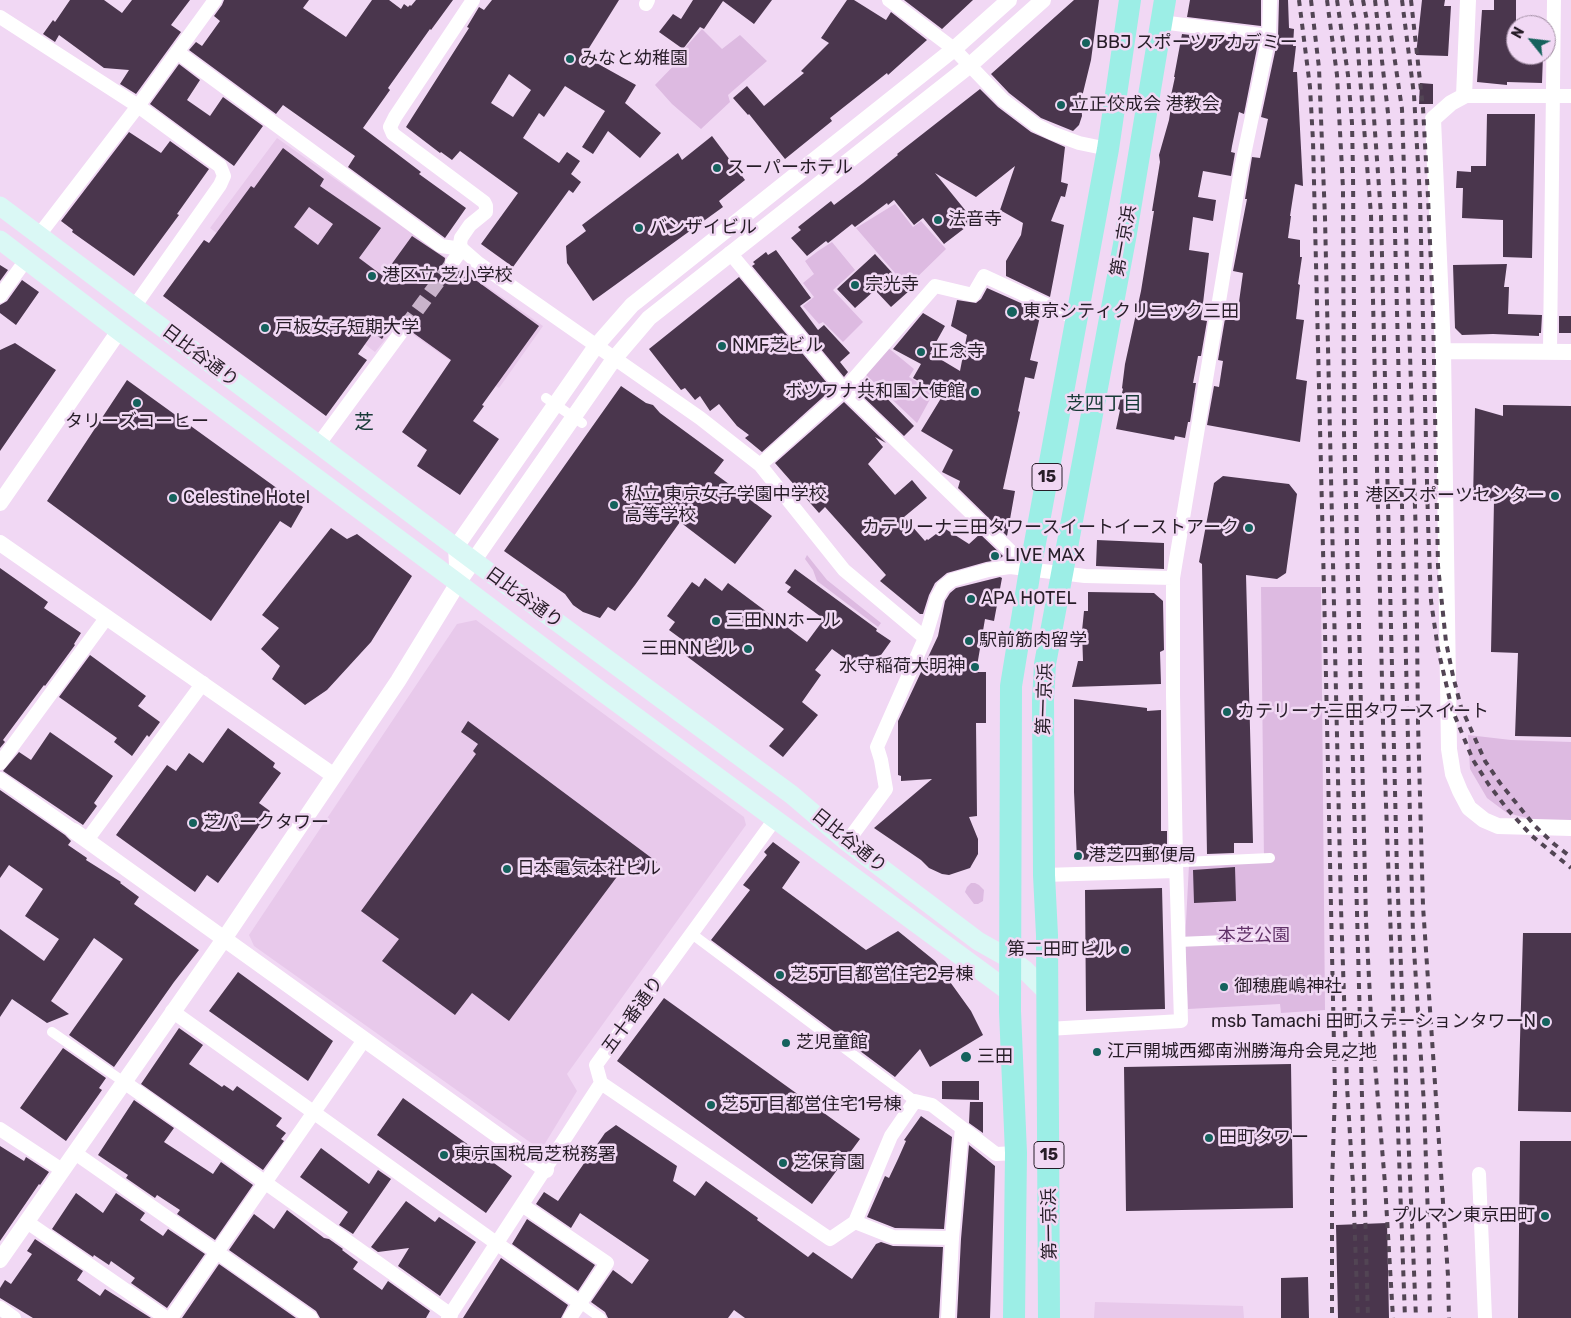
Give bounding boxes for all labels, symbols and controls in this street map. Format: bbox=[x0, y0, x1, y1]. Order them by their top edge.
north arrow bbox=[1506, 15, 1556, 65]
text: N bbox=[1508, 24, 1528, 42]
place label: BBJ スポーツアカデミー bbox=[1096, 32, 1298, 54]
marker: BBJ スポーツアカデミー bbox=[1080, 37, 1092, 49]
place label: みなと幼稚園 bbox=[580, 48, 688, 70]
marker: みなと幼稚園 bbox=[564, 53, 576, 65]
place label: 立正佼成会 港教会 bbox=[1071, 94, 1219, 116]
marker: 立正佼成会 港教会 bbox=[1055, 99, 1067, 111]
place label: スーパーホテル bbox=[727, 157, 853, 179]
marker: スーパーホテル bbox=[711, 162, 723, 174]
street label: 第一京浜 bbox=[1107, 204, 1141, 278]
place label: 法音寺 bbox=[948, 209, 1002, 231]
marker: 法音寺 bbox=[932, 214, 944, 226]
place label: バンザイビル bbox=[649, 217, 757, 239]
marker: バンザイビル bbox=[633, 222, 645, 234]
place label: 港区立 芝小学校 bbox=[382, 265, 512, 287]
marker: 港区立 芝小学校 bbox=[366, 270, 378, 282]
place label: 宗光寺 bbox=[865, 274, 919, 296]
marker: 宗光寺 bbox=[849, 279, 861, 291]
place label: 東京シティクリニック三田 bbox=[1023, 301, 1239, 323]
marker: 東京シティクリニック三田 bbox=[1005, 305, 1019, 319]
place label: 戸板女子短期大学 bbox=[275, 317, 419, 339]
street label: 日比谷通り bbox=[158, 320, 242, 392]
marker: 戸板女子短期大学 bbox=[259, 322, 271, 334]
place label: NMF芝ビル bbox=[732, 335, 823, 357]
marker: NMF芝ビル bbox=[716, 340, 728, 352]
place label: 正念寺 bbox=[931, 341, 985, 363]
marker: 正念寺 bbox=[915, 346, 927, 358]
place label: ボツワナ共和国大使館 bbox=[785, 381, 965, 403]
marker: ボツワナ共和国大使館 bbox=[969, 386, 981, 398]
district label: 芝四丁目 bbox=[1066, 394, 1142, 416]
marker: タリーズコーヒー bbox=[131, 397, 143, 409]
place label: タリーズコーヒー bbox=[65, 411, 209, 433]
district label: 芝 bbox=[354, 411, 374, 435]
road number: 15 bbox=[1032, 464, 1062, 491]
place label: 私立 東京女子学園中学校 高等学校 bbox=[624, 484, 826, 526]
place label: 港区スポーツセンター bbox=[1365, 485, 1545, 507]
place label: Celestine Hotel bbox=[183, 487, 310, 509]
marker: 港区スポーツセンター bbox=[1549, 490, 1561, 502]
marker: Celestine Hotel bbox=[167, 492, 179, 504]
marker: 私立 東京女子学園中学校 高等学校 bbox=[608, 499, 620, 511]
place label: カテリーナ三田タワースイートイーストアーク bbox=[862, 517, 1239, 539]
marker: カテリーナ三田タワースイートイーストアーク bbox=[1243, 522, 1255, 534]
place label: LIVE MAX bbox=[1005, 545, 1085, 567]
marker: LIVE MAX bbox=[989, 550, 1001, 562]
street label: 日比谷通り bbox=[481, 563, 567, 633]
place label: APA HOTEL bbox=[981, 588, 1077, 610]
marker: APA HOTEL bbox=[965, 593, 977, 605]
place label: 三田NNホール bbox=[726, 610, 841, 632]
marker: 三田NNホール bbox=[710, 615, 722, 627]
place label: 駅前筋肉留学 bbox=[979, 630, 1087, 652]
marker: 駅前筋肉留学 bbox=[963, 635, 975, 647]
place label: 三田NNビル bbox=[641, 638, 738, 660]
marker: 三田NNビル bbox=[742, 643, 754, 655]
place label: 水守稲荷大明神 bbox=[839, 656, 965, 678]
marker: 水守稲荷大明神 bbox=[969, 661, 981, 673]
street label: 第一京浜 bbox=[1033, 663, 1057, 735]
place label: カテリーナ三田タワースイート bbox=[1237, 701, 1489, 723]
marker: カテリーナ三田タワースイート bbox=[1221, 706, 1233, 718]
street label: 日比谷通り bbox=[807, 804, 891, 878]
place label: 芝パークタワー bbox=[203, 812, 329, 834]
marker: 芝パークタワー bbox=[187, 817, 199, 829]
place label: 港芝四郵便局 bbox=[1088, 845, 1196, 867]
marker: 港芝四郵便局 bbox=[1072, 850, 1084, 862]
place label: 日本電気本社ビル bbox=[517, 858, 661, 880]
marker: 日本電気本社ビル bbox=[501, 863, 513, 875]
park label: 本芝公園 bbox=[1218, 925, 1290, 947]
place label: 第二田町ビル bbox=[1007, 939, 1115, 961]
marker: 第二田町ビル bbox=[1119, 944, 1131, 956]
place label: 芝5丁目都営住宅2号棟 bbox=[790, 964, 973, 986]
marker: 芝5丁目都営住宅2号棟 bbox=[774, 969, 786, 981]
street label: 五十番通り bbox=[598, 972, 668, 1058]
place label: 御穂鹿嶋神社 bbox=[1234, 976, 1342, 998]
marker: 御穂鹿嶋神社 bbox=[1218, 981, 1230, 993]
place label: msb Tamachi 田町ステーションタワーN bbox=[1211, 1011, 1536, 1033]
marker: msb Tamachi 田町ステーションタワーN bbox=[1540, 1016, 1552, 1028]
place label: 芝児童館 bbox=[796, 1032, 868, 1054]
marker: 芝児童館 bbox=[780, 1037, 792, 1049]
place label: 江戸開城西郷南洲勝海舟会見之地 bbox=[1107, 1041, 1377, 1063]
place label: 三田 bbox=[977, 1046, 1013, 1068]
marker: 江戸開城西郷南洲勝海舟会見之地 bbox=[1091, 1046, 1103, 1058]
marker: 三田 bbox=[959, 1050, 973, 1064]
place label: 芝5丁目都営住宅1号棟 bbox=[721, 1094, 901, 1116]
marker: 芝5丁目都営住宅1号棟 bbox=[705, 1099, 717, 1111]
place label: 田町タワー bbox=[1219, 1127, 1309, 1149]
marker: 田町タワー bbox=[1203, 1132, 1215, 1144]
road number: 15 bbox=[1034, 1142, 1064, 1168]
place label: 東京国税局芝税務署 bbox=[454, 1144, 616, 1166]
marker: 東京国税局芝税務署 bbox=[438, 1149, 450, 1161]
place label: 芝保育園 bbox=[793, 1152, 865, 1174]
marker: 芝保育園 bbox=[777, 1157, 789, 1169]
street label: 第一京浜 bbox=[1039, 1188, 1061, 1260]
place label: プルマン東京田町 bbox=[1391, 1205, 1535, 1227]
marker: プルマン東京田町 bbox=[1539, 1210, 1551, 1222]

